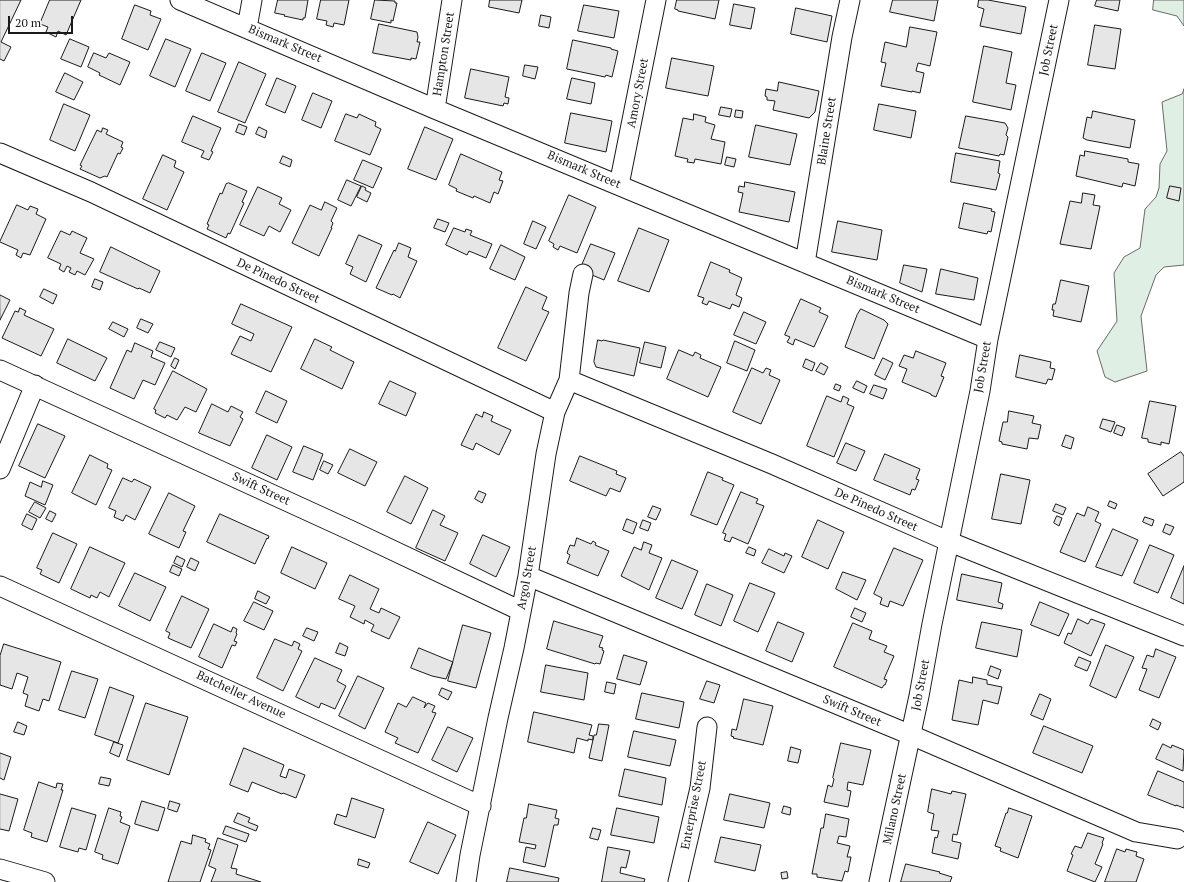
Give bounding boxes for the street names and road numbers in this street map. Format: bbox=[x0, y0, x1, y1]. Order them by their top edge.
street label: Hampton Street bbox=[430, 11, 458, 97]
street label: Bismark Street bbox=[246, 22, 324, 66]
street label: Job Street bbox=[1037, 23, 1061, 77]
street label: Amory Street bbox=[624, 57, 652, 129]
street label: Blaine Street bbox=[815, 96, 839, 166]
street label: Bismark Street bbox=[545, 148, 623, 192]
street label: De Pinedo Street bbox=[234, 256, 322, 306]
street label: Bismark Street bbox=[844, 273, 922, 317]
street label: Job Street bbox=[971, 340, 995, 394]
street label: Swift Street bbox=[230, 469, 292, 509]
street label: De Pinedo Street bbox=[832, 485, 920, 535]
street label: Argol Street bbox=[514, 545, 540, 611]
street label: Job Street bbox=[909, 658, 933, 712]
street label: Batcheller Avenue bbox=[194, 668, 288, 722]
street label: Swift Street bbox=[821, 692, 883, 730]
street label: Enterprise Street bbox=[678, 759, 710, 851]
street label: Milano Street bbox=[880, 772, 910, 846]

